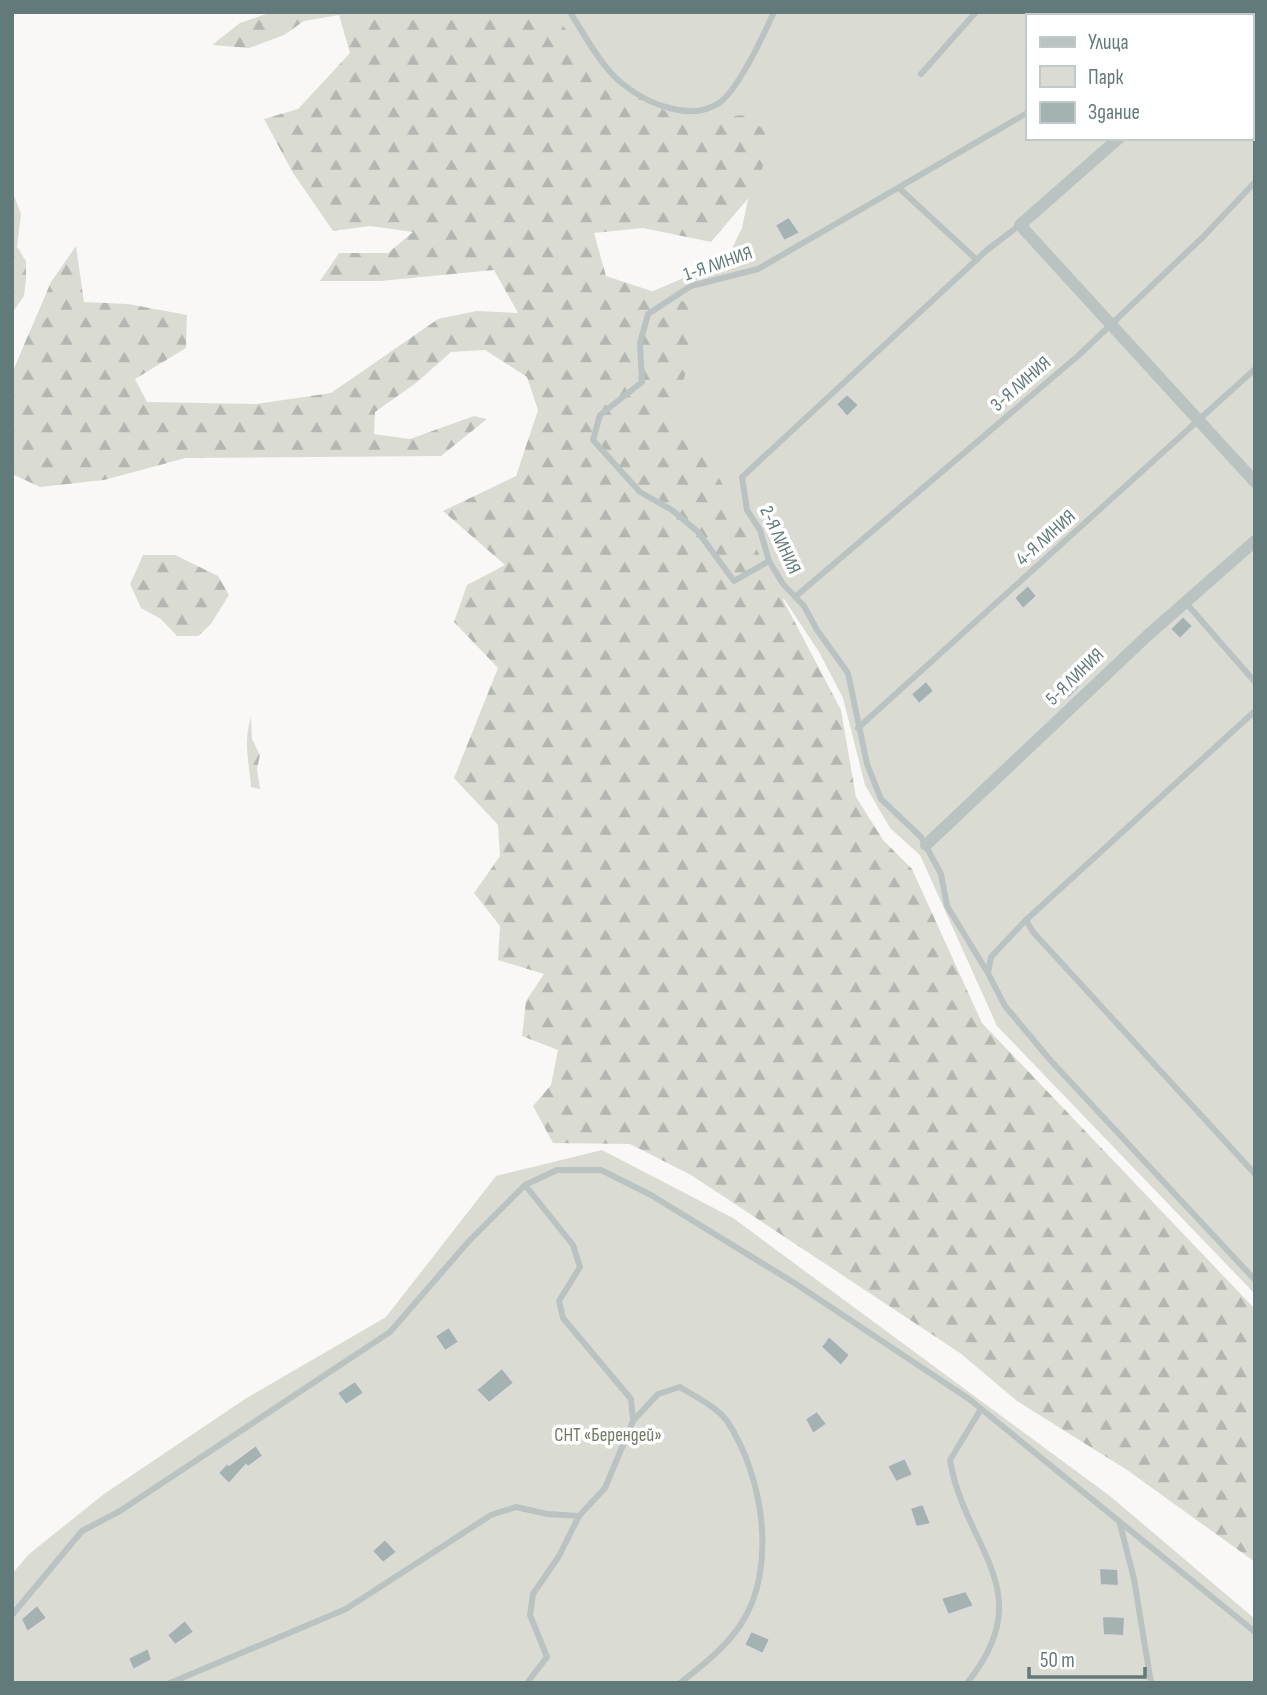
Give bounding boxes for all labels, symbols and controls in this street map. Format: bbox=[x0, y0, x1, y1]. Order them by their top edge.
legend bbox=[1026, 14, 1253, 140]
text: Улица bbox=[1088, 30, 1129, 55]
text: Парк bbox=[1088, 65, 1123, 90]
text: Здание bbox=[1088, 100, 1140, 125]
street label: 1-Я ЛИНИЯ bbox=[681, 242, 755, 286]
street label: 3-Я ЛИНИЯ bbox=[986, 352, 1056, 416]
street label: 2-Я ЛИНИЯ bbox=[754, 502, 806, 578]
street label: 4-Я ЛИНИЯ bbox=[1011, 505, 1081, 571]
street label: 5-Я ЛИНИЯ bbox=[1041, 644, 1109, 710]
park label: СНТ «Берендей» bbox=[554, 1424, 662, 1447]
scale bar bbox=[1029, 1636, 1144, 1680]
text: 50 m bbox=[1040, 1648, 1075, 1673]

